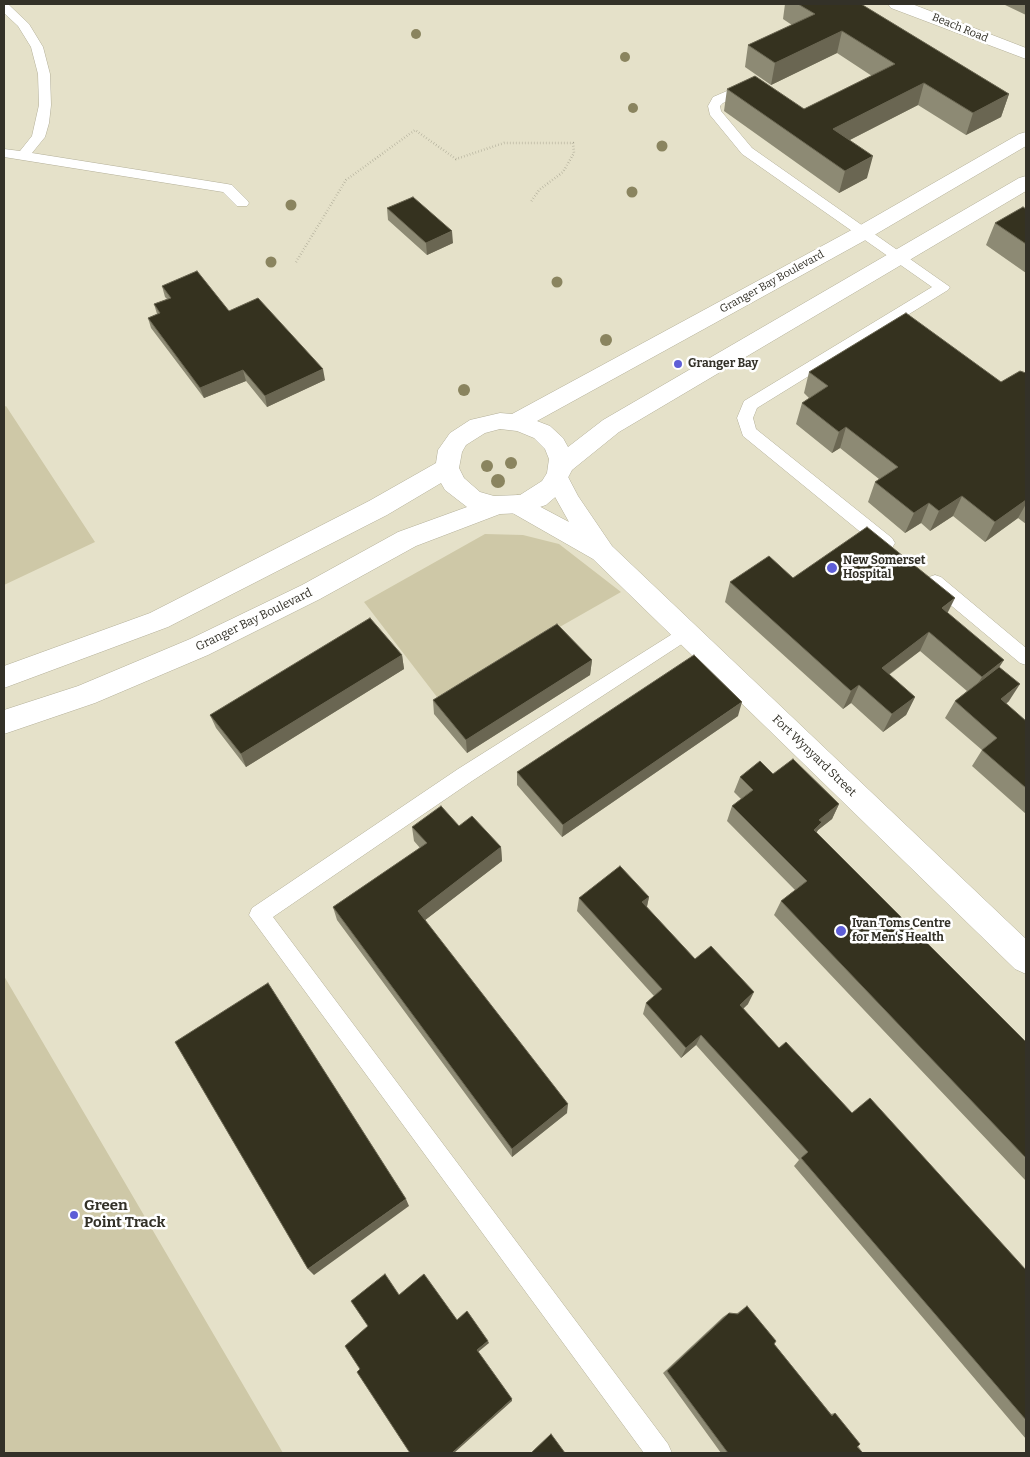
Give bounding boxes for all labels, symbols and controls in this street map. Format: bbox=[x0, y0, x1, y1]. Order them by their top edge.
street label: Beach Road bbox=[930, 11, 990, 45]
street label: Granger Bay Boulevard bbox=[718, 248, 826, 316]
place label: Granger Bay bbox=[688, 357, 758, 371]
marker: Granger Bay bbox=[672, 358, 684, 370]
place label: New Somerset Hospital bbox=[843, 554, 926, 582]
marker: New Somerset Hospital bbox=[825, 561, 839, 575]
street label: Granger Bay Boulevard bbox=[193, 586, 315, 654]
street label: Fort Wynyard Street bbox=[769, 712, 859, 800]
place label: Ivan Toms Centre for Men‘s Health bbox=[852, 917, 951, 945]
marker: Ivan Toms Centre for Men‘s Health bbox=[834, 924, 848, 938]
place label: Green Point Track bbox=[84, 1197, 165, 1232]
marker: Green Point Track bbox=[68, 1209, 80, 1221]

